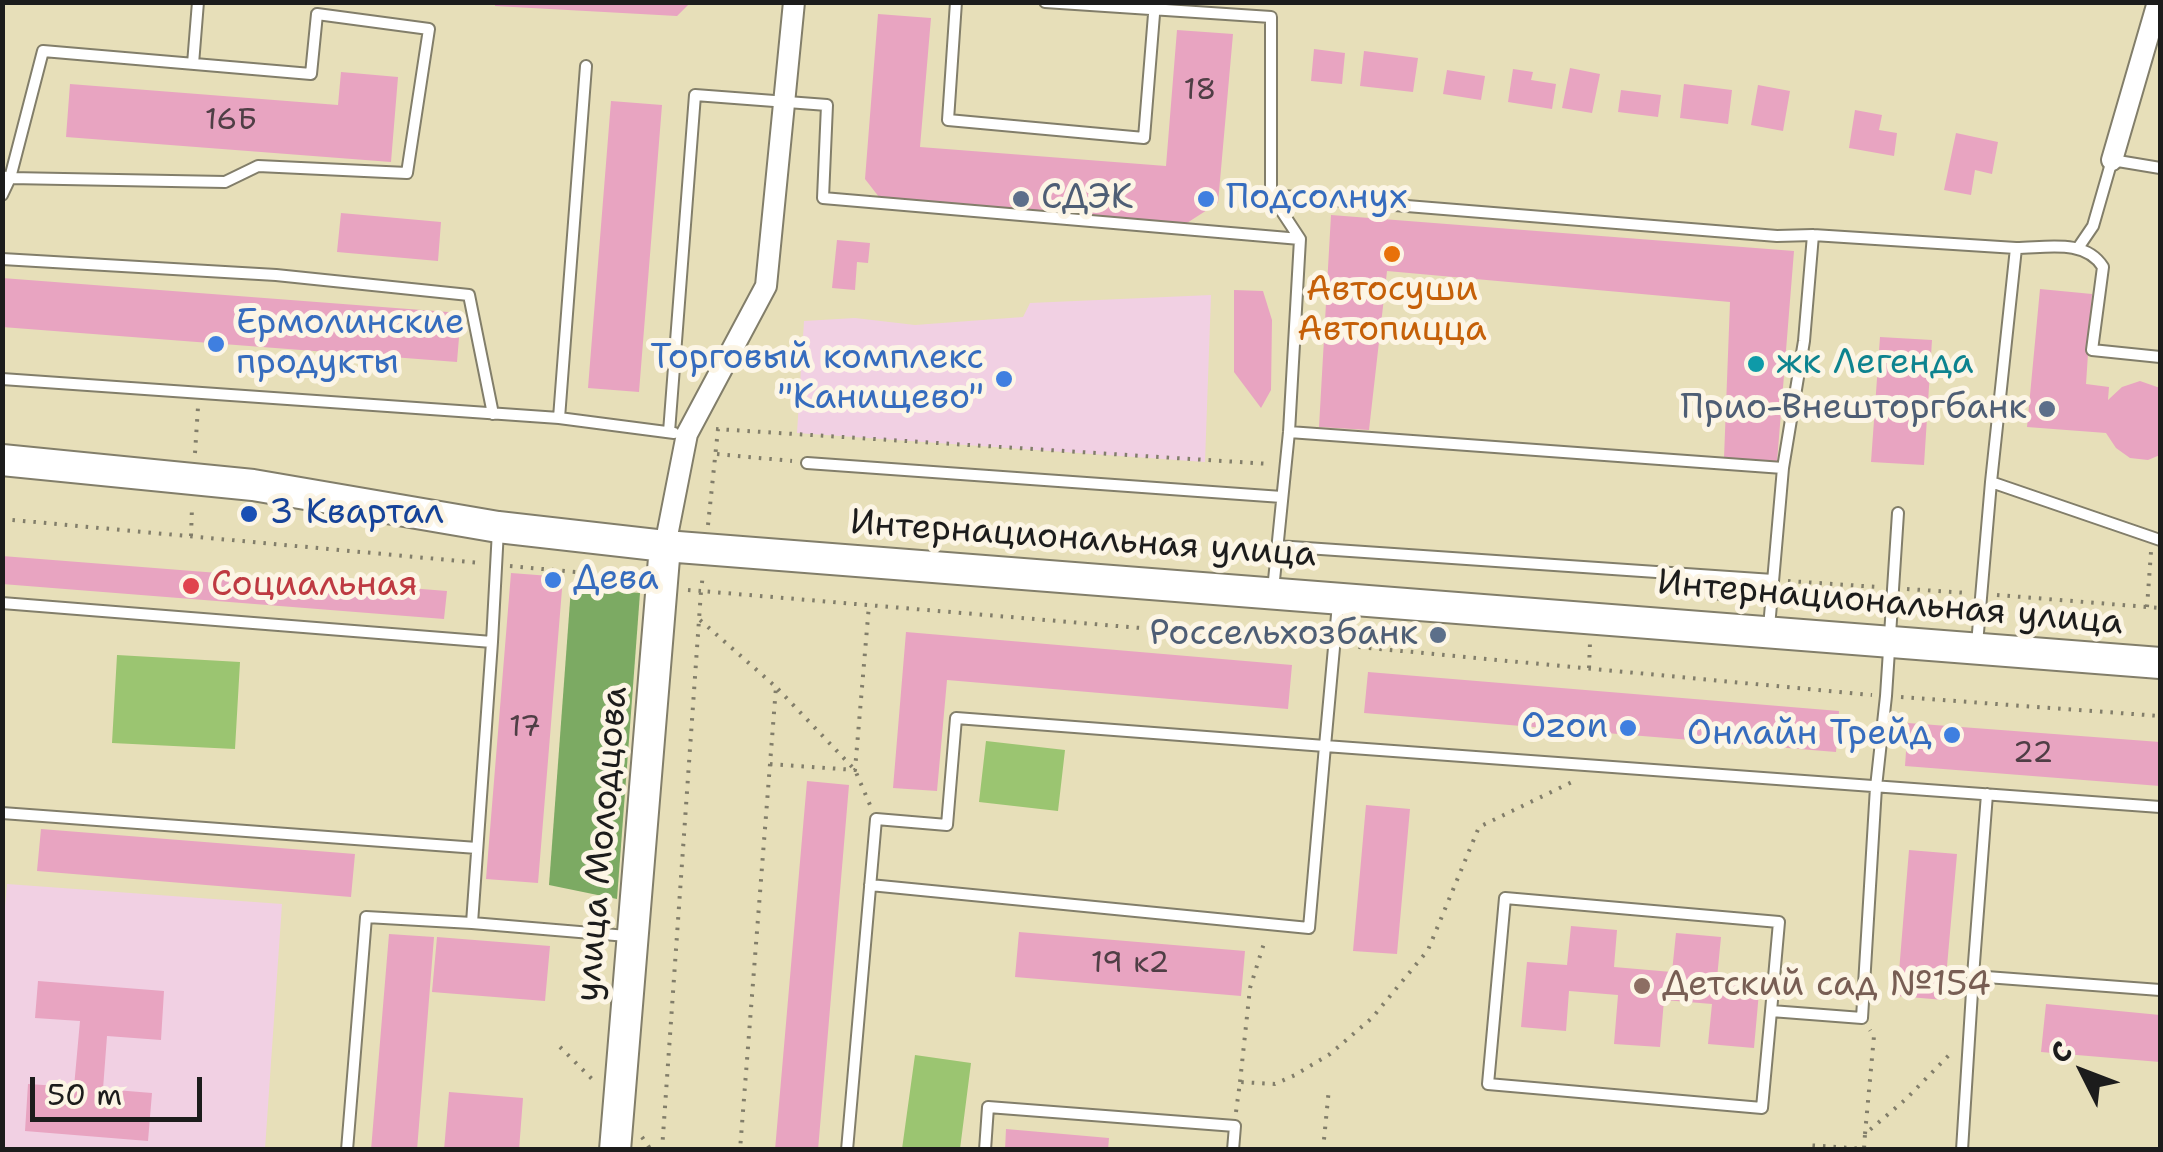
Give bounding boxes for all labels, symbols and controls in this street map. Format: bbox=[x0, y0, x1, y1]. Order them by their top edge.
house number: 18 bbox=[1183, 73, 1217, 109]
house number: 16Б bbox=[205, 103, 257, 139]
place label: СДЭК bbox=[1041, 178, 1133, 220]
place label: Подсолнух bbox=[1226, 178, 1407, 220]
marker: СДЭК bbox=[1010, 188, 1032, 210]
marker: Подсолнух bbox=[1195, 188, 1217, 210]
marker: Автосуши Автопицца bbox=[1381, 243, 1403, 265]
place label: Автосуши Автопицца bbox=[1297, 270, 1487, 352]
place label: Ермолинские продукты bbox=[236, 303, 465, 385]
marker: Ермолинские продукты bbox=[205, 333, 227, 355]
place label: Торговый комплекс "Канищево" bbox=[650, 338, 984, 420]
place label: жк Легенда bbox=[1776, 343, 1973, 385]
marker: жк Легенда bbox=[1745, 353, 1767, 375]
marker: Торговый комплекс "Канищево" bbox=[993, 368, 1015, 390]
place label: Прио-Внешторгбанк bbox=[1680, 388, 2027, 430]
marker: Прио-Внешторгбанк bbox=[2036, 398, 2058, 420]
place label: 3 Квартал bbox=[269, 493, 444, 535]
marker: 3 Квартал bbox=[238, 503, 260, 525]
street label: Интернациональная улица bbox=[849, 503, 1317, 577]
place label: Дева bbox=[573, 559, 659, 601]
street label: Интернациональная улица bbox=[1656, 563, 2124, 645]
place label: Социальная bbox=[211, 565, 418, 607]
marker: Дева bbox=[542, 569, 564, 591]
marker: Социальная bbox=[180, 575, 202, 597]
place label: Россельхозбанк bbox=[1149, 614, 1418, 656]
marker: Россельхозбанк bbox=[1427, 624, 1449, 646]
street label: улица Молодцова bbox=[568, 685, 638, 1003]
place label: Ozon bbox=[1521, 707, 1608, 749]
house number: 17 bbox=[509, 710, 541, 746]
place label: Онлайн Трейд bbox=[1687, 714, 1932, 756]
marker: Ozon bbox=[1617, 717, 1639, 739]
marker: Онлайн Трейд bbox=[1941, 724, 1963, 746]
house number: 22 bbox=[2013, 736, 2053, 772]
house number: 19 к2 bbox=[1091, 946, 1169, 982]
place label: Детский сад №154 bbox=[1662, 965, 1991, 1007]
marker: Детский сад №154 bbox=[1631, 975, 1653, 997]
north arrow bbox=[2033, 1022, 2133, 1122]
text: С bbox=[2041, 1033, 2081, 1071]
scale bar bbox=[35, 1057, 208, 1119]
text: 50 m bbox=[47, 1074, 122, 1115]

